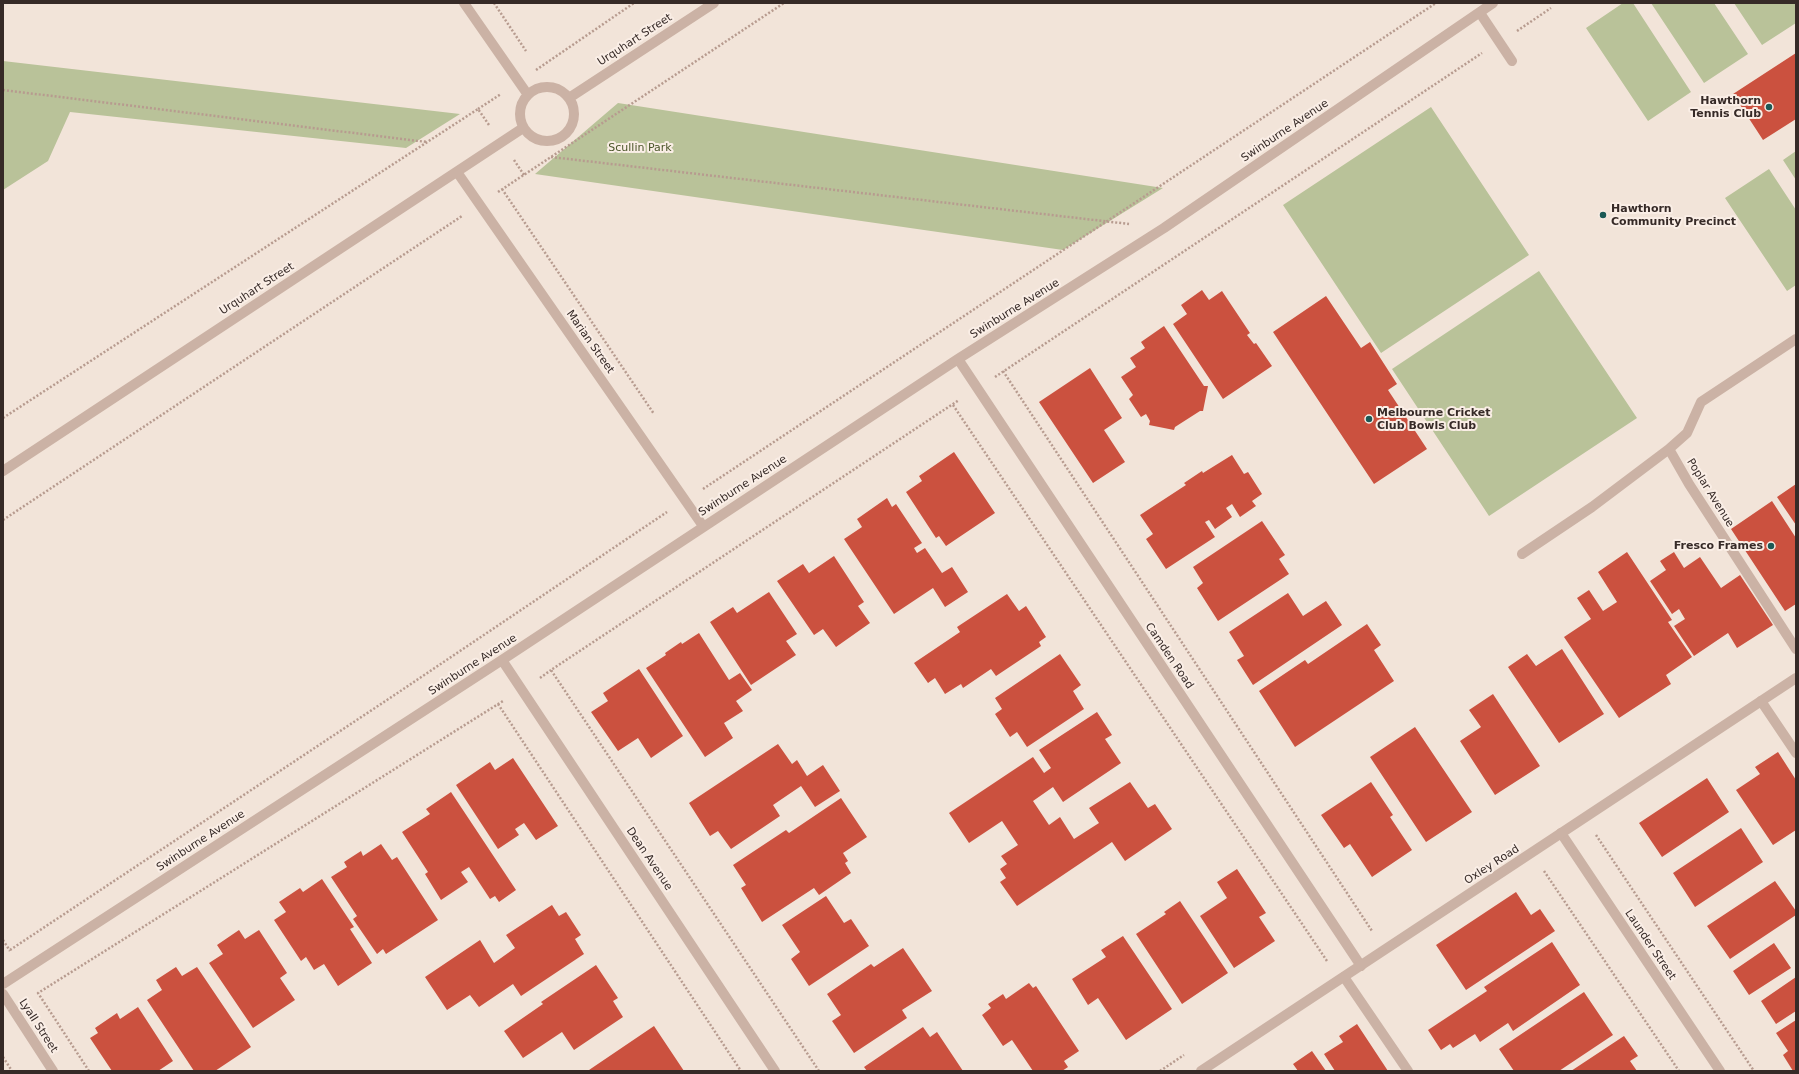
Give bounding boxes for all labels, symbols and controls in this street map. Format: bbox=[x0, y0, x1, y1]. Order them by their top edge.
street label: Urquhart Street bbox=[595, 11, 675, 69]
place label: Hawthorn Tennis Club bbox=[1690, 94, 1761, 120]
street label: Swinburne Avenue bbox=[1239, 97, 1331, 165]
marker: Hawthorn Tennis Club bbox=[1764, 102, 1774, 112]
park label: Scullin Park bbox=[608, 141, 672, 155]
place label: Hawthorn Community Precinct bbox=[1611, 202, 1736, 228]
marker: Hawthorn Community Precinct bbox=[1598, 210, 1608, 220]
street label: Urquhart Street bbox=[217, 260, 297, 318]
street label: Swinburne Avenue bbox=[968, 276, 1062, 342]
street label: Marian Street bbox=[563, 308, 617, 376]
place label: Melbourne Cricket Club Bowls Club bbox=[1377, 406, 1491, 432]
marker: Melbourne Cricket Club Bowls Club bbox=[1364, 414, 1374, 424]
street label: Swinburne Avenue bbox=[696, 453, 790, 519]
street label: Poplar Avenue bbox=[1684, 456, 1736, 530]
place label: Fresco Frames bbox=[1674, 539, 1763, 553]
marker: Fresco Frames bbox=[1766, 541, 1776, 551]
street label: Camden Road bbox=[1142, 620, 1196, 692]
street label: Swinburne Avenue bbox=[426, 632, 520, 698]
street label: Swinburne Avenue bbox=[154, 808, 248, 874]
street label: Dean Avenue bbox=[623, 825, 675, 893]
street label: Oxley Road bbox=[1462, 842, 1522, 888]
street label: Launder Street bbox=[1622, 907, 1678, 983]
street label: Lyall Street bbox=[16, 997, 60, 1055]

